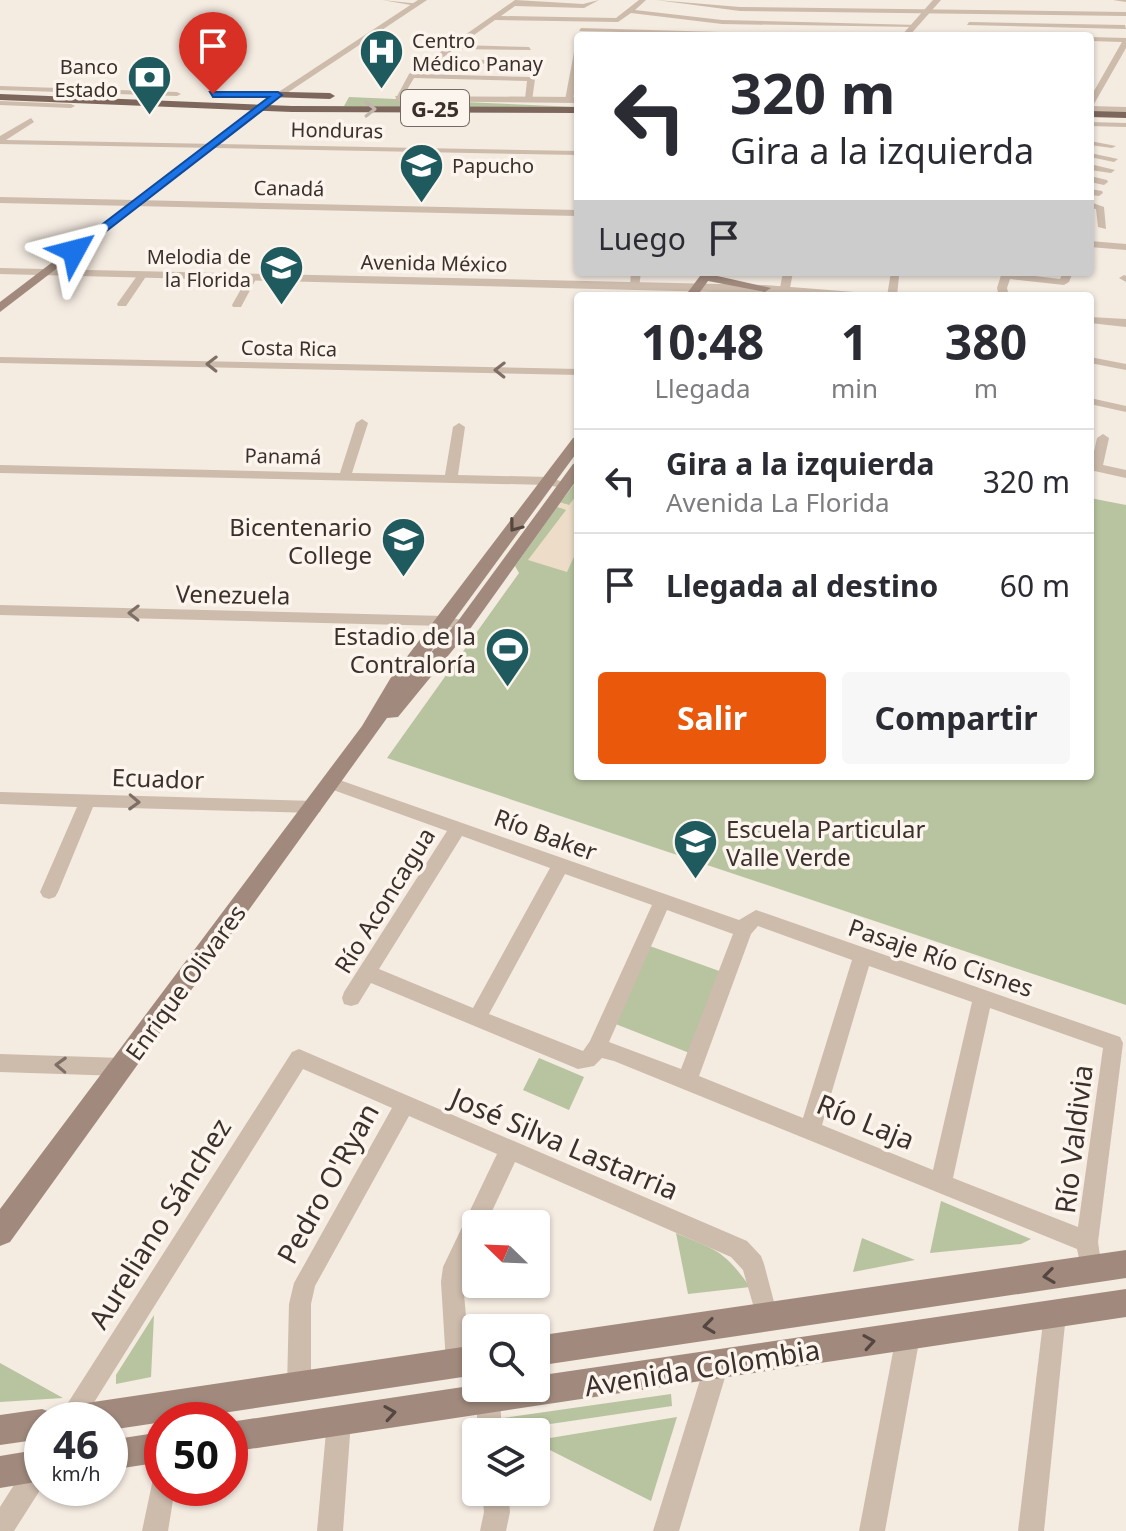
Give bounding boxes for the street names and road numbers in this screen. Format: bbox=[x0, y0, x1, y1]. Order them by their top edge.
road number: G-25 bbox=[401, 90, 469, 126]
street label: Honduras bbox=[290, 116, 384, 144]
street label: Canadá bbox=[253, 174, 325, 202]
street label: Avenida México bbox=[360, 248, 508, 278]
street label: Costa Rica bbox=[241, 334, 337, 362]
street label: Panamá bbox=[244, 442, 322, 470]
street label: Venezuela bbox=[175, 576, 291, 612]
street label: Ecuador bbox=[111, 760, 205, 796]
street label: Río Baker bbox=[490, 800, 602, 868]
street label: Río Aconcagua bbox=[326, 821, 442, 979]
street label: Enrique Olivares bbox=[117, 898, 253, 1066]
street label: Pasaje Río Cisnes bbox=[844, 910, 1038, 1004]
street label: Río Valdivia bbox=[1045, 1062, 1101, 1216]
street label: José Silva Lastarria bbox=[443, 1077, 685, 1208]
street label: Río Laja bbox=[812, 1084, 920, 1158]
street label: Pedro O'Ryan bbox=[267, 1096, 387, 1270]
street label: Aureliano Sánchez bbox=[79, 1111, 239, 1335]
street label: Avenida Colombia bbox=[582, 1330, 822, 1404]

